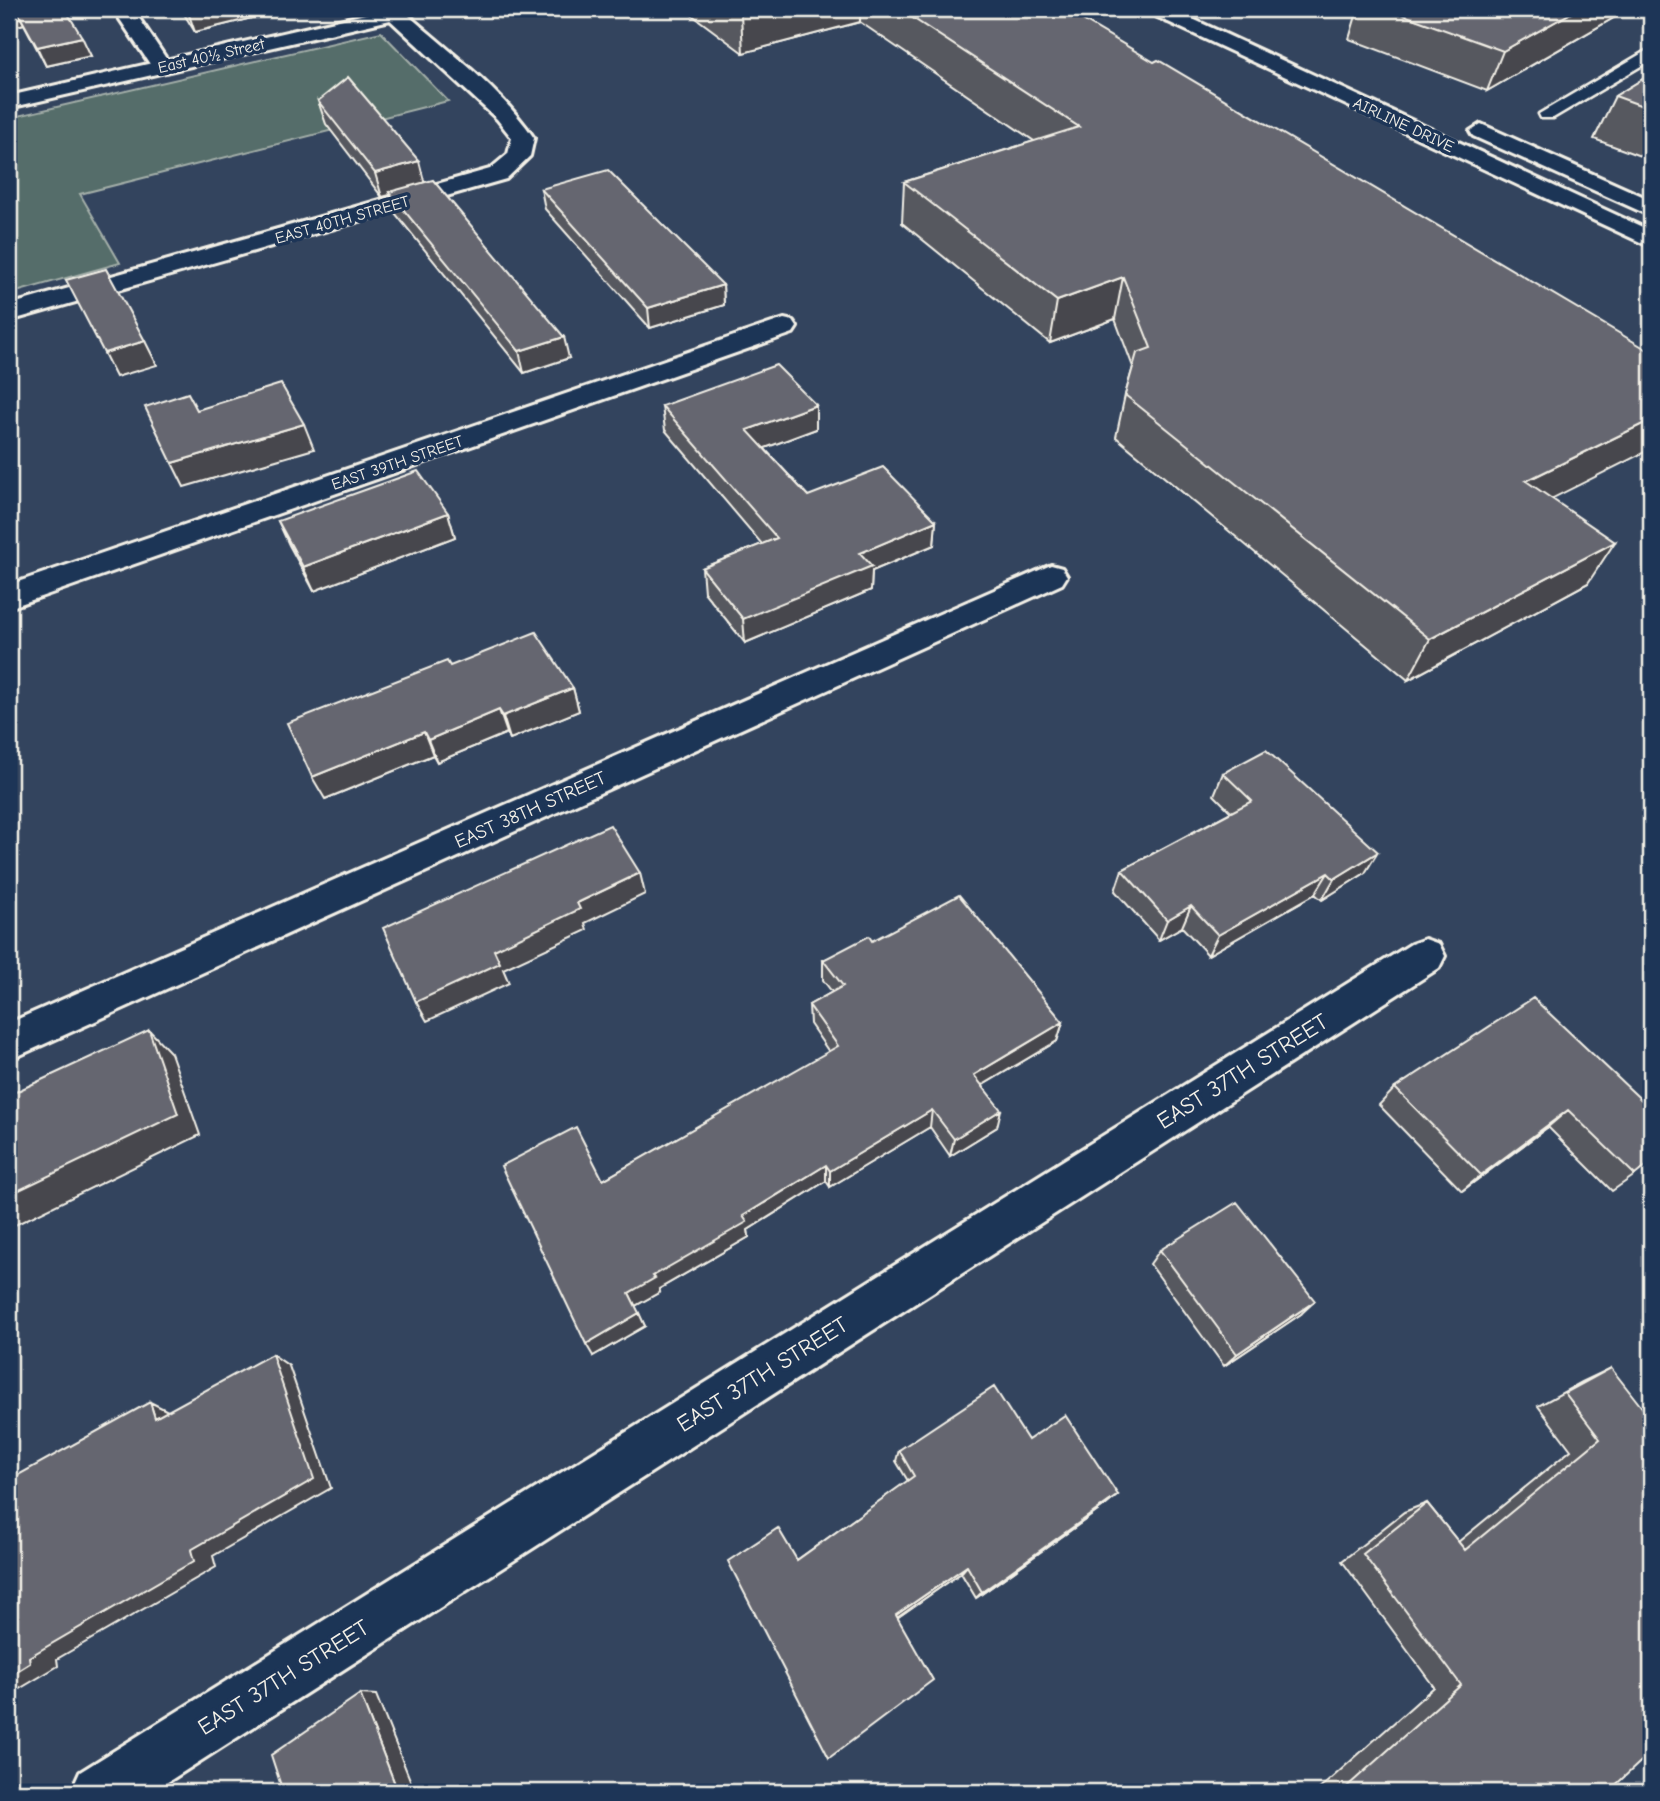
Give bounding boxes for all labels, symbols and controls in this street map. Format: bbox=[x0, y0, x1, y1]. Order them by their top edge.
street label: East 40½ Street bbox=[156, 35, 267, 77]
street label: AIRLINE DRIVE bbox=[1350, 94, 1457, 156]
street label: EAST 40TH STREET bbox=[273, 192, 412, 248]
street label: EAST 39TH STREET bbox=[329, 432, 466, 494]
street label: EAST 38TH STREET bbox=[451, 767, 610, 853]
street label: EAST 37TH STREET bbox=[1152, 1008, 1333, 1135]
street label: EAST 37TH STREET bbox=[672, 1311, 853, 1438]
street label: EAST 37TH STREET bbox=[193, 1614, 374, 1741]

